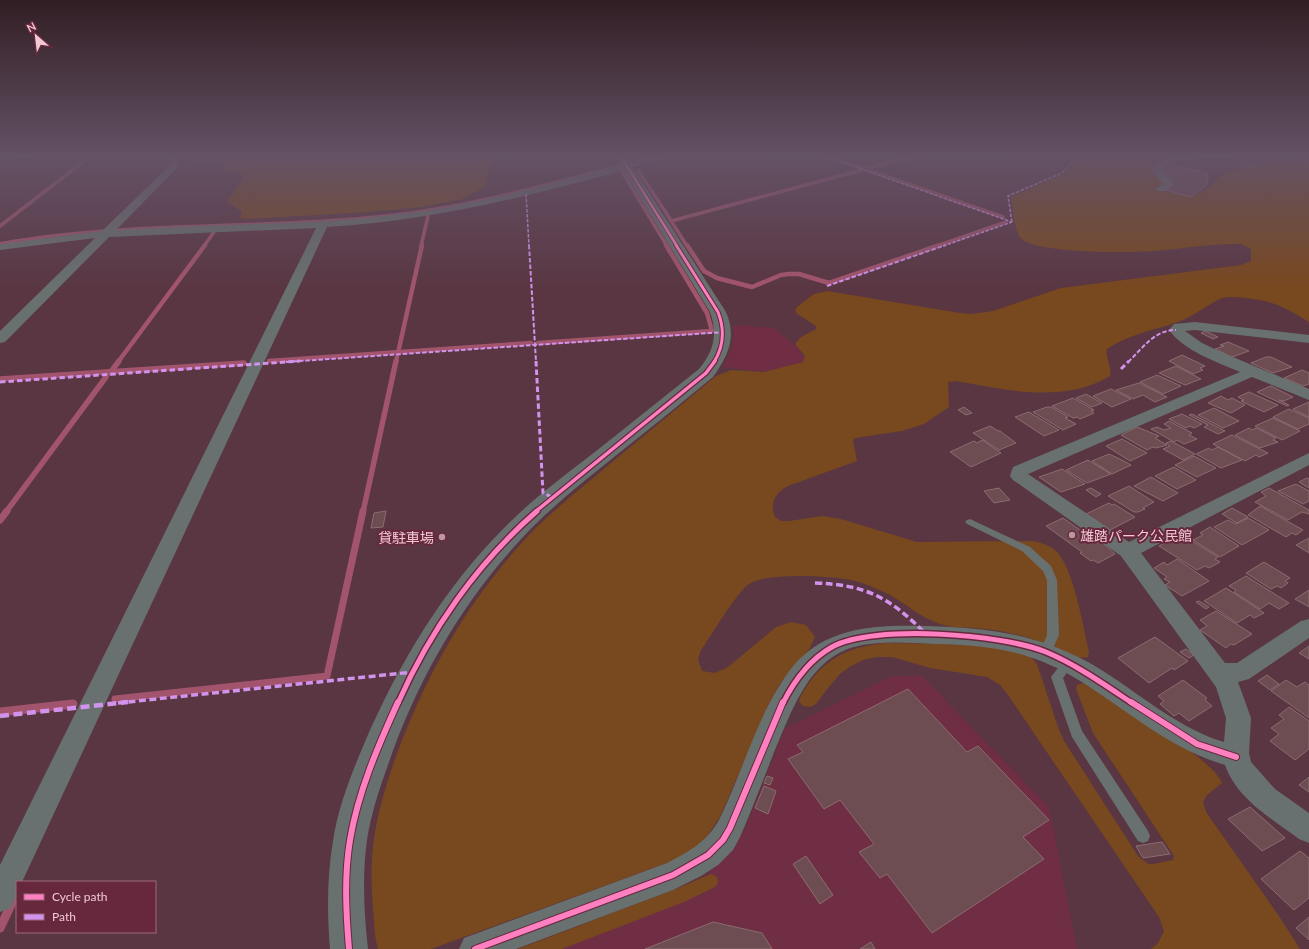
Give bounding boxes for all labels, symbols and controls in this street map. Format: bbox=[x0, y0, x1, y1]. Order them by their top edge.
north arrow bbox=[16, 16, 56, 56]
text: N bbox=[24, 19, 38, 34]
place label: 雄踏パーク公民館 bbox=[1080, 527, 1192, 544]
place label: 貸駐車場 bbox=[378, 529, 434, 546]
marker: 雄踏パーク公民館 bbox=[1067, 530, 1077, 540]
marker: 貸駐車場 bbox=[437, 532, 447, 542]
legend bbox=[16, 881, 156, 933]
text: Cycle path bbox=[52, 889, 107, 904]
text: Path bbox=[52, 909, 76, 924]

